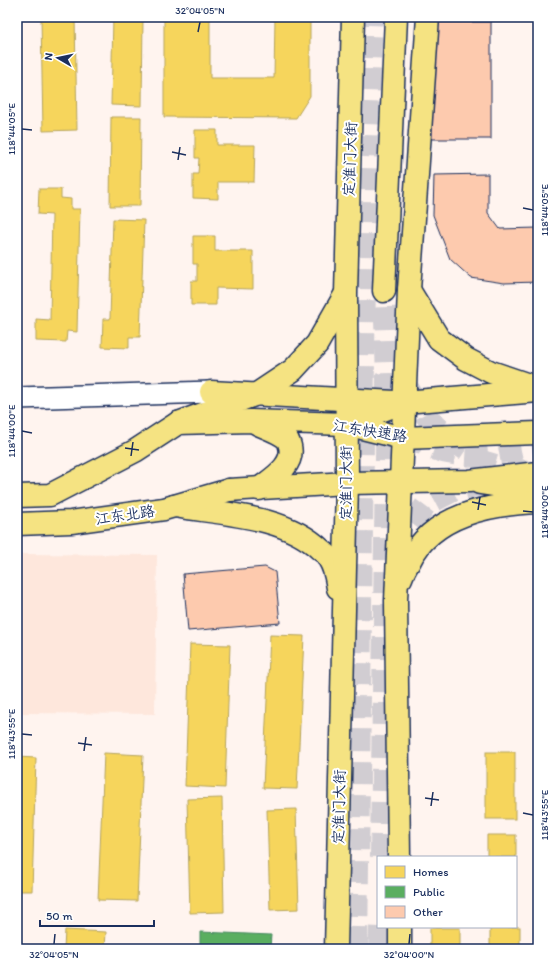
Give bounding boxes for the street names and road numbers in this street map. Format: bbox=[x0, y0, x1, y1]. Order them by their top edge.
street label: 定淮门大街 bbox=[340, 121, 360, 197]
street label: 江东快速路 bbox=[332, 416, 408, 446]
street label: 定淮门大街 bbox=[337, 445, 355, 521]
street label: 江东北路 bbox=[94, 502, 156, 528]
street label: 定淮门大街 bbox=[329, 769, 349, 845]

